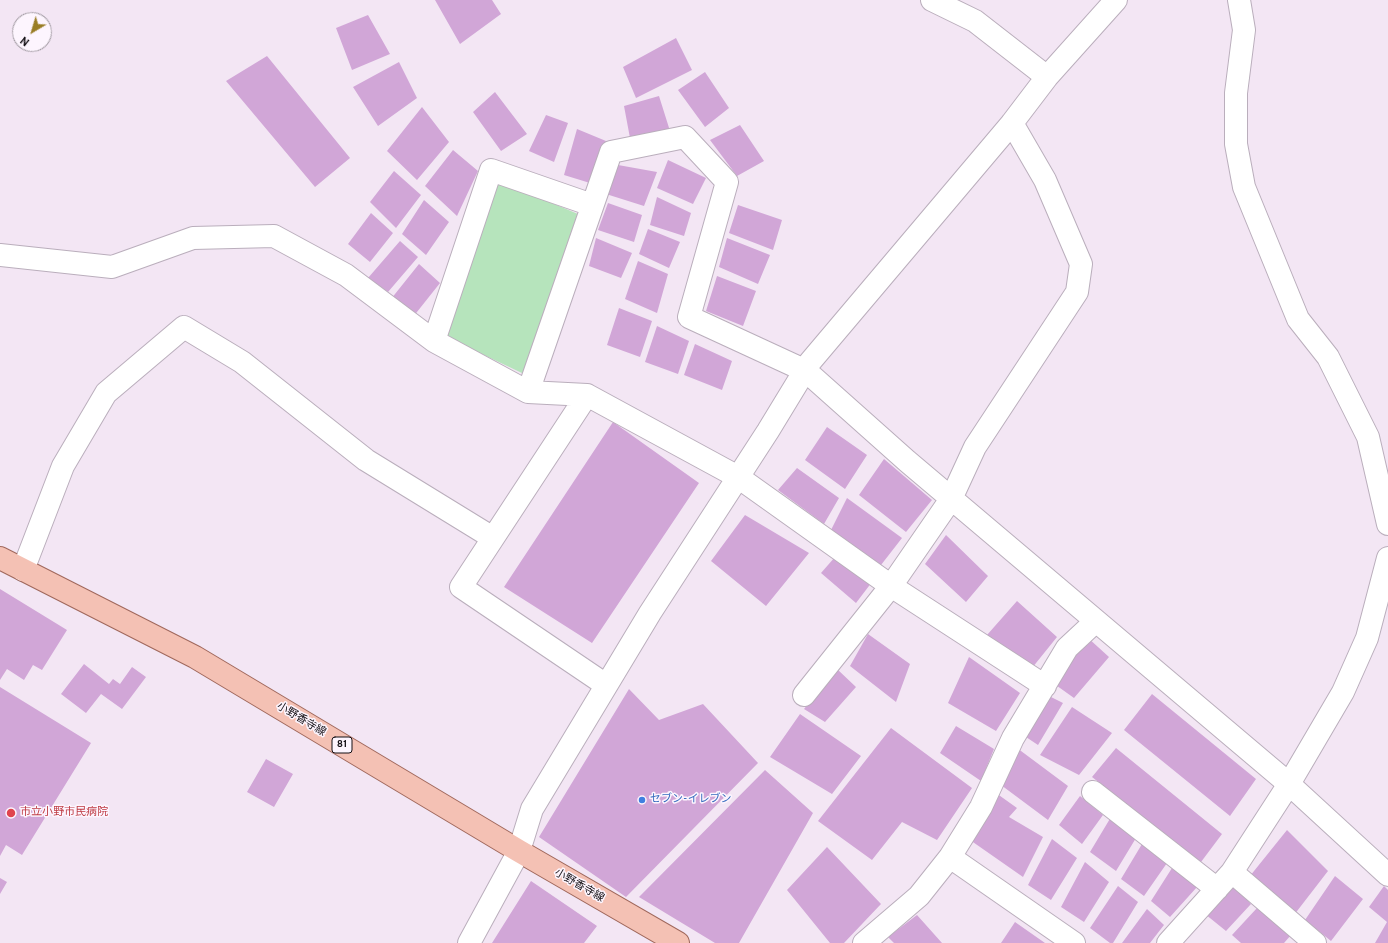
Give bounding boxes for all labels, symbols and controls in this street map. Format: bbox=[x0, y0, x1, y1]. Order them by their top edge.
north arrow bbox=[12, 12, 52, 52]
text: N bbox=[18, 33, 33, 49]
street label: 小野香寺線 bbox=[274, 700, 328, 740]
road number: 81 bbox=[332, 737, 352, 753]
place label: セブン-イレブン bbox=[650, 793, 731, 807]
marker: セブン-イレブン bbox=[637, 795, 647, 805]
place label: 市立小野市民病院 bbox=[20, 806, 108, 820]
marker: 市立小野市民病院 bbox=[5, 807, 17, 819]
street label: 小野香寺線 bbox=[552, 867, 606, 905]

